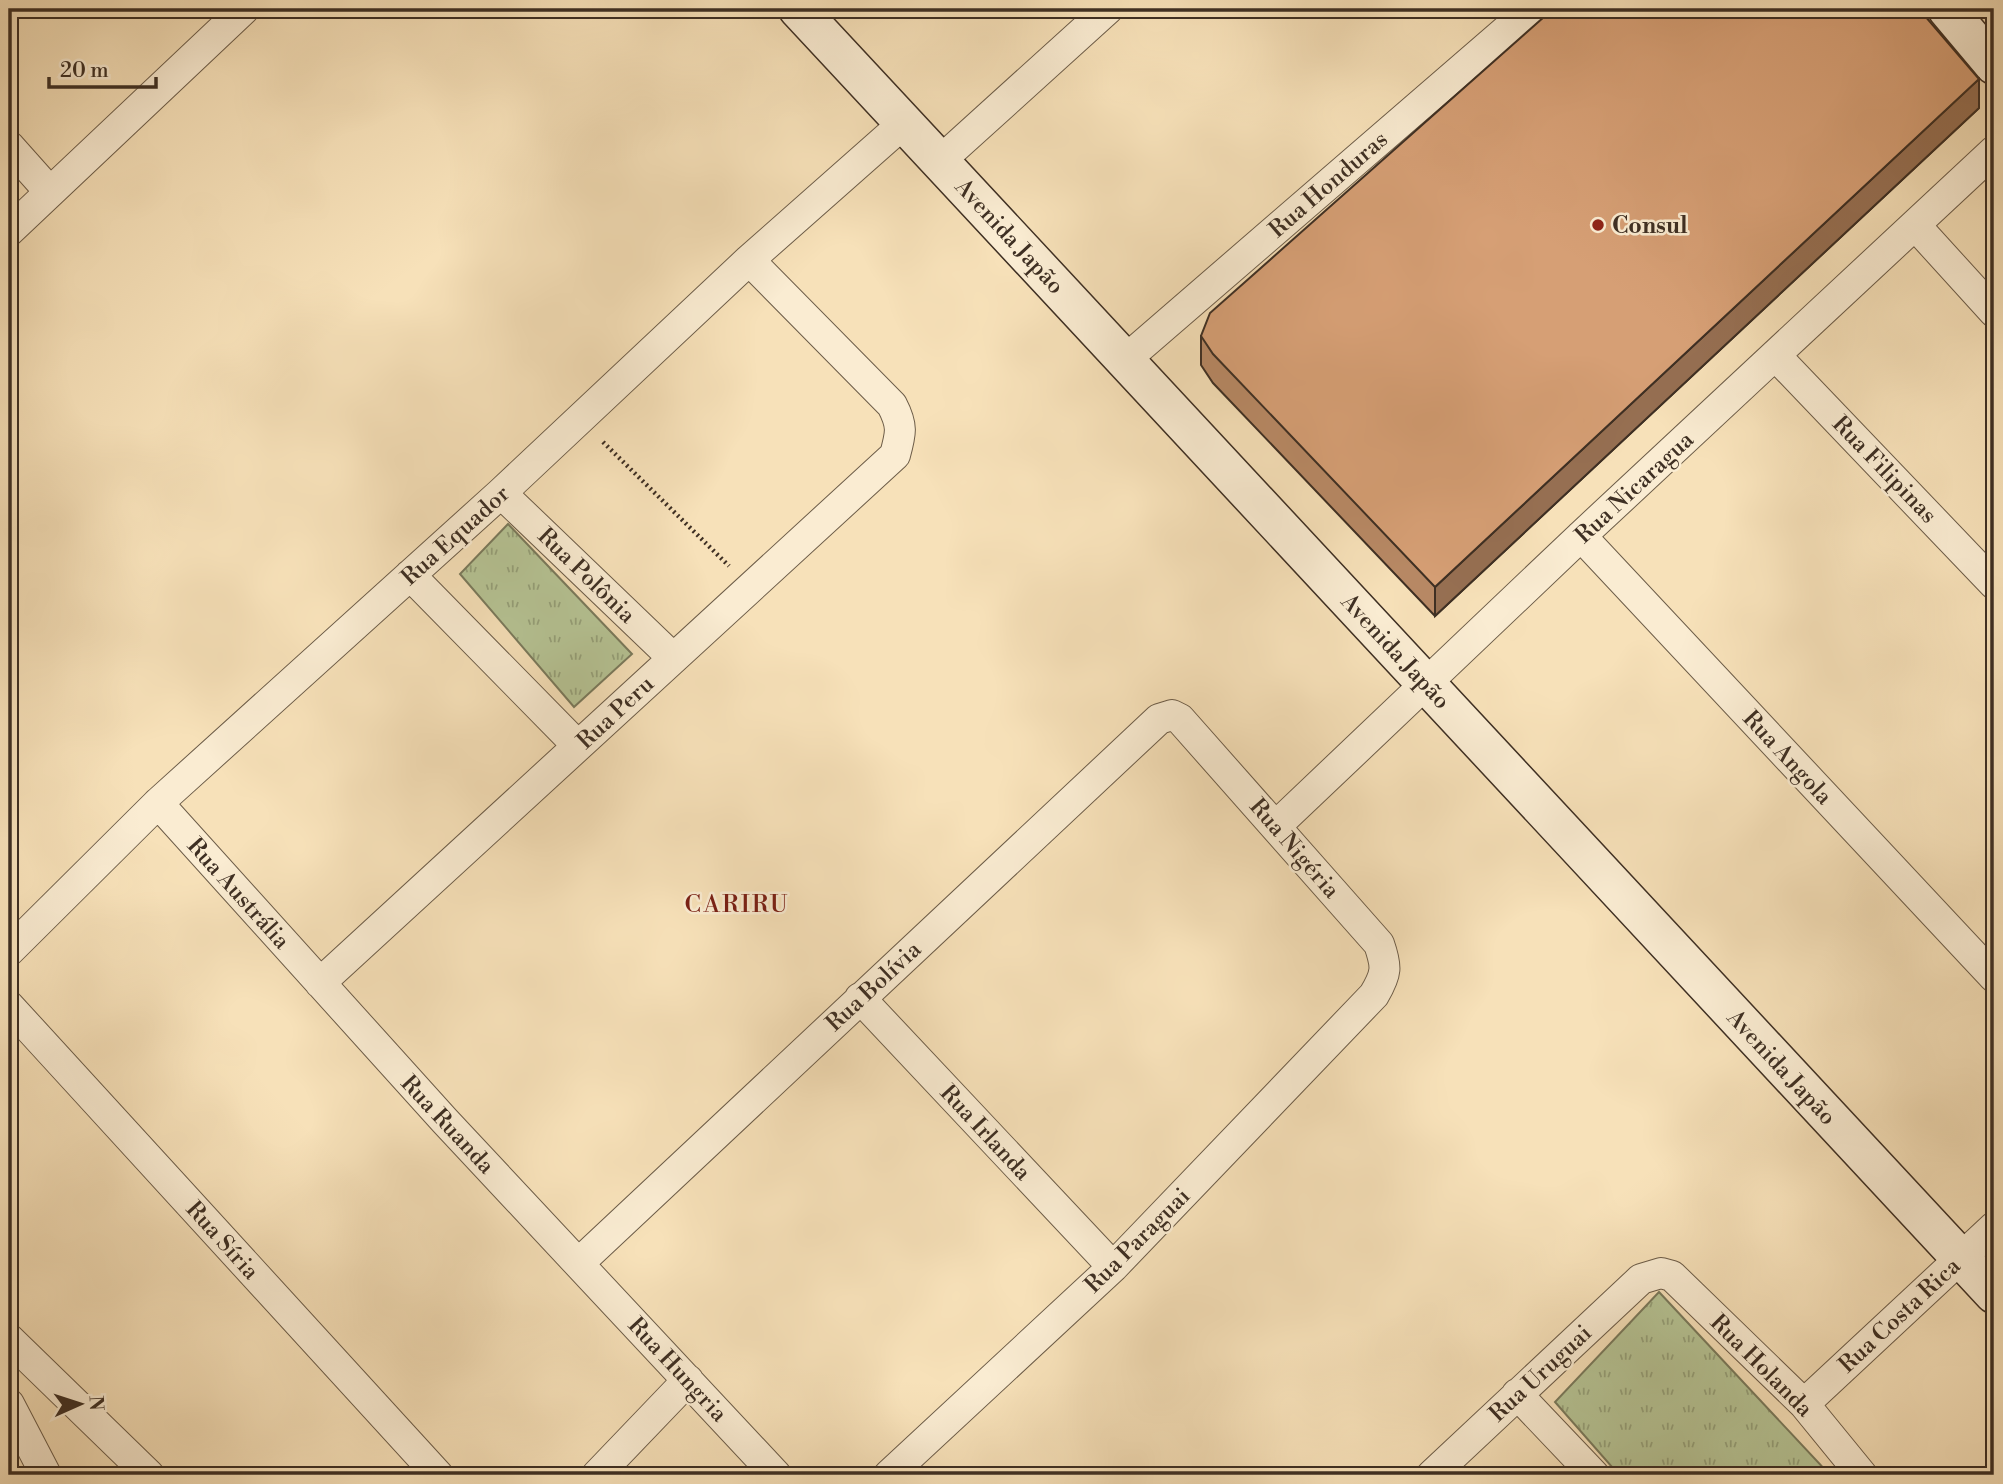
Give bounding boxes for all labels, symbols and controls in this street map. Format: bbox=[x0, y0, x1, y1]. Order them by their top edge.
scale bar bbox=[49, 46, 156, 90]
text: 20 m bbox=[60, 58, 109, 84]
street label: Rua Honduras bbox=[1264, 126, 1394, 244]
street label: Avenida Japão bbox=[948, 173, 1070, 300]
place label: Consul bbox=[1612, 212, 1688, 240]
marker: Consul bbox=[1590, 217, 1606, 233]
street label: Rua Filipinas bbox=[1826, 410, 1942, 529]
street label: Rua Nicaragua bbox=[1570, 426, 1700, 550]
street label: Rua Equador bbox=[396, 480, 516, 592]
street label: Rua Polônia bbox=[532, 522, 641, 630]
street label: Avenida Japão bbox=[1334, 588, 1456, 715]
street label: Rua Peru bbox=[571, 670, 660, 755]
street label: Rua Angola bbox=[1737, 705, 1838, 811]
street label: Rua Nigéria bbox=[1243, 793, 1345, 905]
street label: Rua Austrália bbox=[181, 832, 296, 955]
district label: CARIRU bbox=[684, 890, 790, 920]
street label: Rua Bolívia bbox=[820, 935, 927, 1038]
street label: Avenida Japão bbox=[1720, 1004, 1842, 1131]
street label: Rua Ruanda bbox=[395, 1070, 500, 1180]
street label: Rua Irlanda bbox=[934, 1079, 1037, 1187]
street label: Rua Paraguai bbox=[1079, 1182, 1196, 1299]
street label: Rua Síria bbox=[180, 1196, 265, 1286]
street label: Rua Costa Rica bbox=[1833, 1252, 1967, 1379]
street label: Rua Holanda bbox=[1704, 1309, 1819, 1423]
street label: Rua Hungria bbox=[622, 1312, 733, 1428]
street label: Rua Uruguai bbox=[1484, 1319, 1598, 1428]
north arrow bbox=[46, 1368, 116, 1438]
text: N bbox=[84, 1395, 108, 1411]

